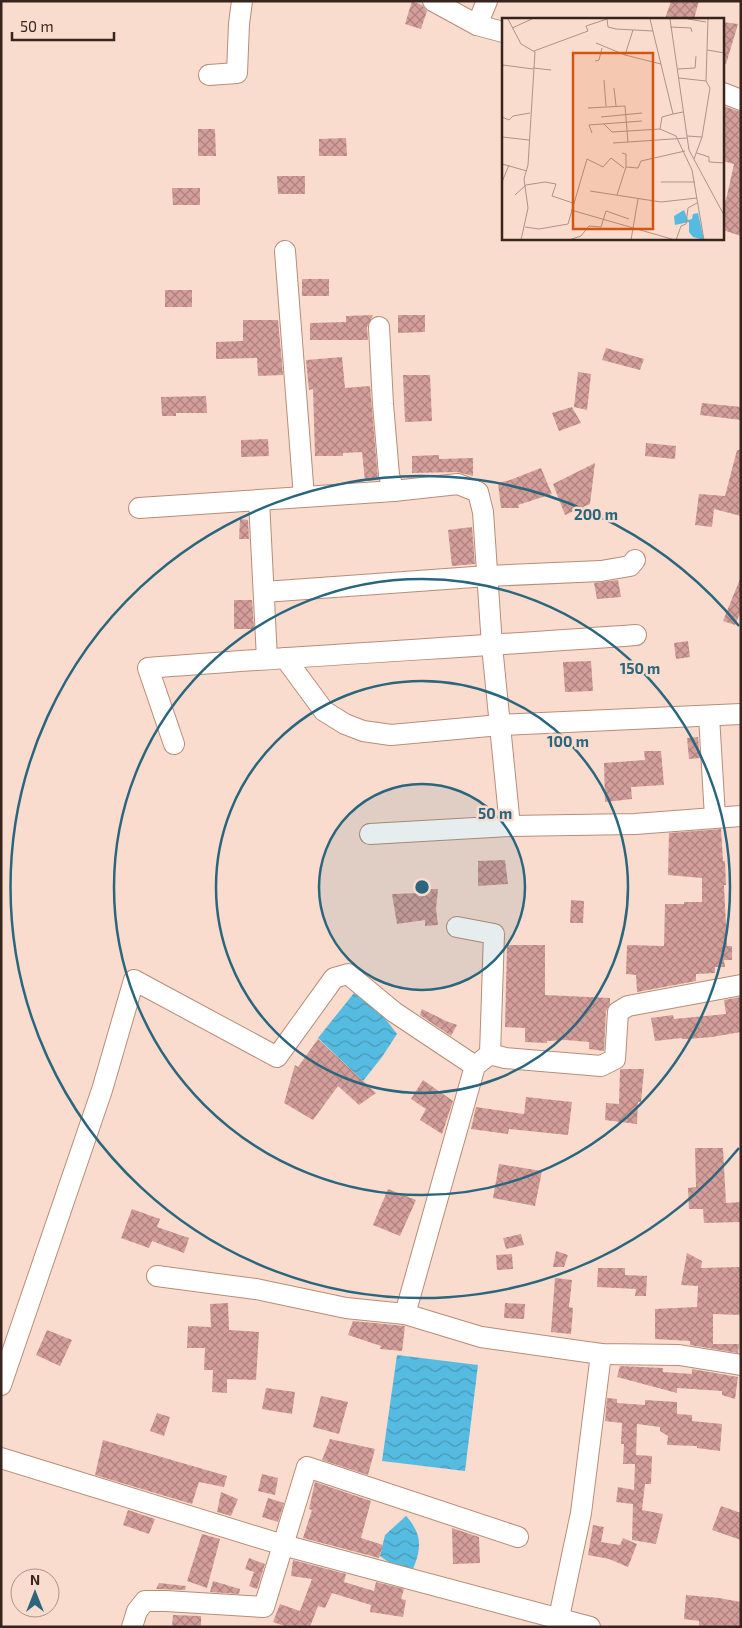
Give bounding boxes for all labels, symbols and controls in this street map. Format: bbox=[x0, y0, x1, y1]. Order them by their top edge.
scale bar bbox=[12, 10, 115, 42]
text: 50 m bbox=[20, 17, 54, 35]
inset map bbox=[502, 18, 724, 240]
text: 200 m bbox=[574, 505, 618, 523]
text: 150 m bbox=[620, 659, 660, 677]
text: 100 m bbox=[547, 732, 589, 750]
text: 50 m bbox=[478, 804, 512, 822]
centre of rings bbox=[413, 878, 431, 896]
north arrow bbox=[10, 1568, 60, 1618]
text: N bbox=[30, 1571, 40, 1588]

